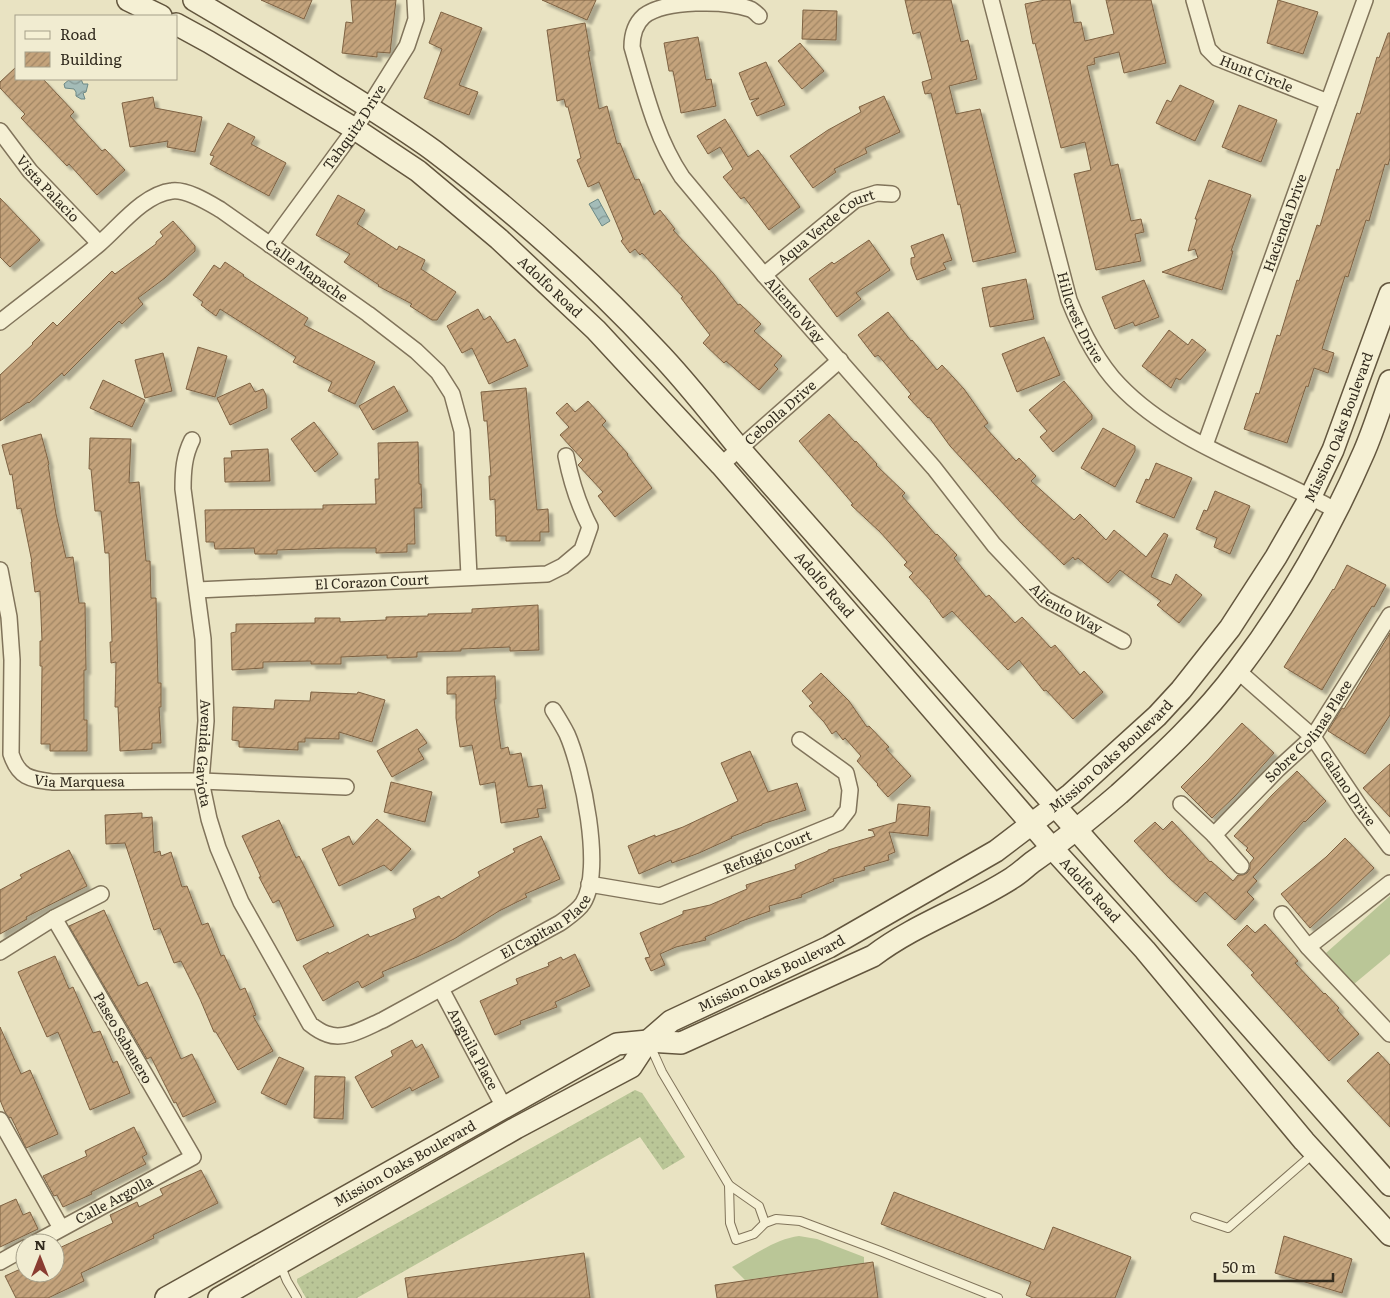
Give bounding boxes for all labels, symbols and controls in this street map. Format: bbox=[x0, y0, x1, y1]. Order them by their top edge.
legend bbox=[15, 15, 178, 80]
text: Road bbox=[60, 22, 96, 45]
text: Building bbox=[60, 47, 122, 70]
street label: Hunt Circle bbox=[1217, 49, 1296, 96]
street label: Tahquitz Drive bbox=[317, 80, 390, 174]
street label: Vista Palacio bbox=[12, 150, 85, 226]
street label: Hacienda Drive bbox=[1257, 171, 1311, 274]
street label: Aqua Verde Court bbox=[772, 183, 877, 269]
street label: Calle Mapache bbox=[262, 234, 353, 306]
street label: Adolfo Road bbox=[514, 251, 588, 322]
street label: Hillcrest Drive bbox=[1053, 269, 1109, 366]
street label: Aliento Way bbox=[761, 272, 831, 348]
street label: Mission Oaks Boulevard bbox=[1299, 349, 1377, 505]
street label: Cebolla Drive bbox=[739, 375, 820, 449]
street label: Adolfo Road bbox=[791, 546, 860, 622]
street label: El Corazon Court bbox=[314, 568, 430, 594]
street label: Aliento Way bbox=[1026, 578, 1107, 638]
street label: Sobre Colinas Place bbox=[1259, 675, 1356, 786]
street label: Mission Oaks Boulevard bbox=[1044, 694, 1177, 817]
street label: Avenida Gaviota bbox=[192, 699, 217, 809]
street label: Galano Drive bbox=[1316, 746, 1382, 830]
street label: Via Marquesa bbox=[32, 768, 125, 791]
street label: Refugio Court bbox=[720, 824, 815, 878]
street label: Adolfo Road bbox=[1056, 852, 1126, 927]
street label: El Capitan Place bbox=[496, 891, 595, 963]
street label: Mission Oaks Boulevard bbox=[694, 929, 848, 1016]
street label: Paseo Sabanero bbox=[90, 988, 158, 1087]
street label: Anguila Place bbox=[444, 1004, 504, 1093]
street label: Mission Oaks Boulevard bbox=[329, 1114, 479, 1211]
street label: Calle Argolla bbox=[71, 1170, 156, 1228]
north arrow bbox=[15, 1233, 65, 1283]
text: N bbox=[34, 1234, 46, 1254]
scale bar bbox=[1215, 1250, 1332, 1282]
text: 50 m bbox=[1222, 1255, 1256, 1278]

